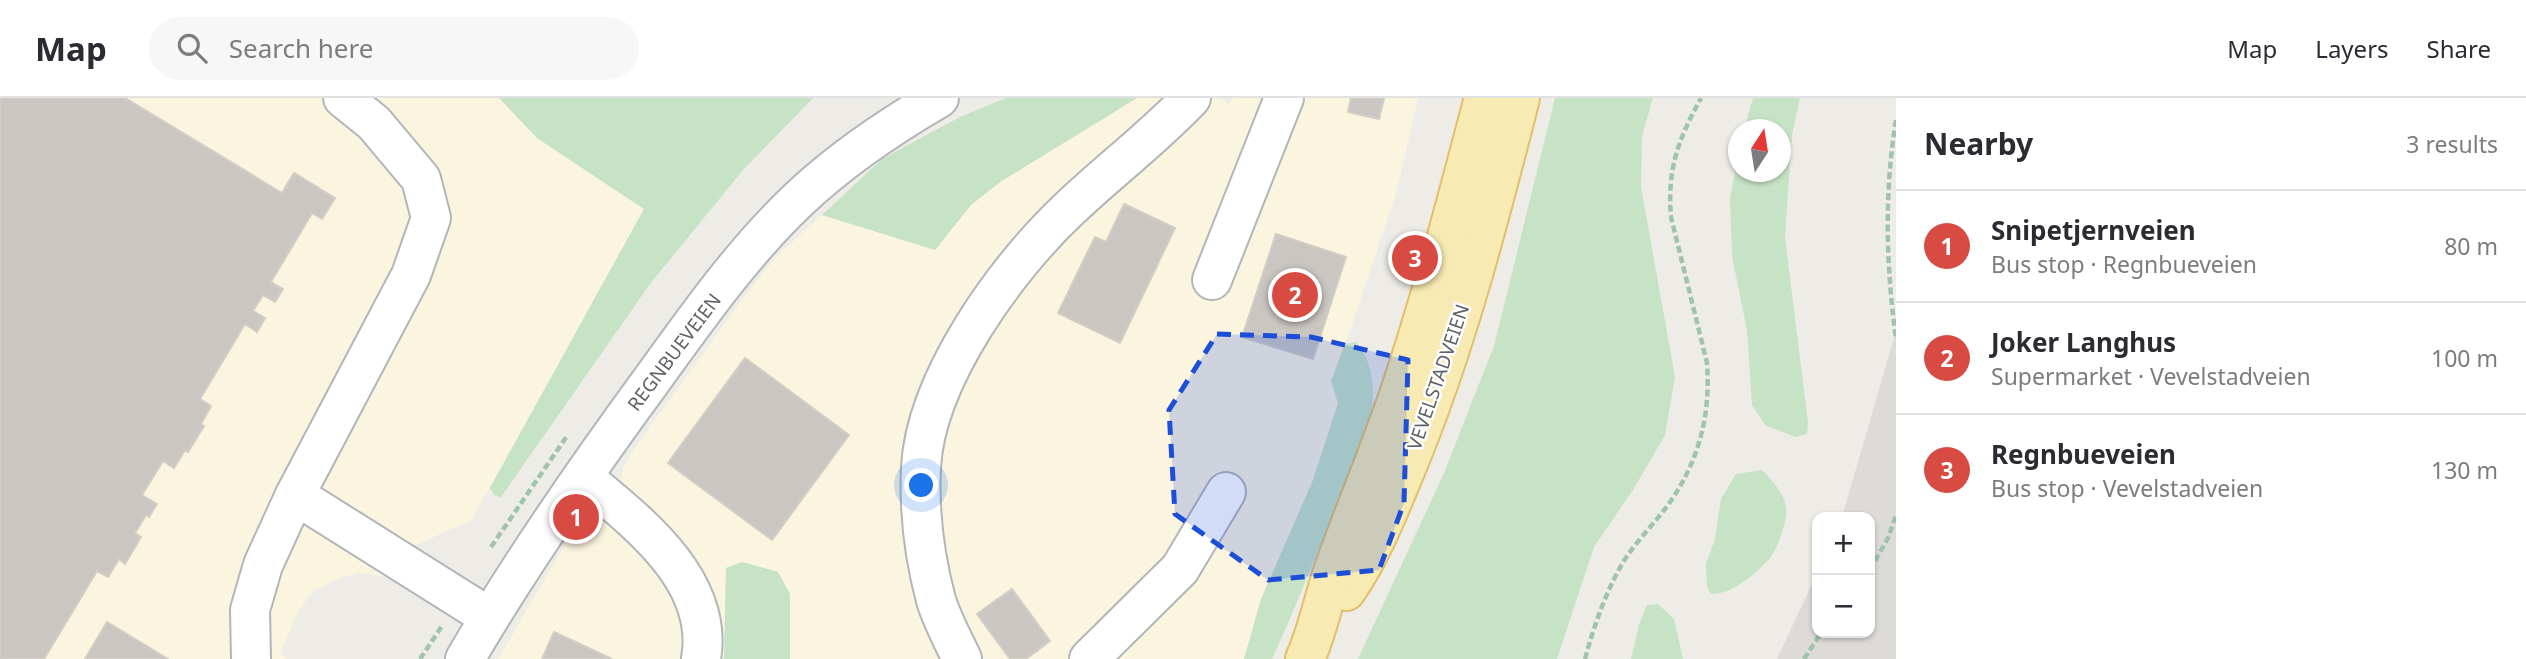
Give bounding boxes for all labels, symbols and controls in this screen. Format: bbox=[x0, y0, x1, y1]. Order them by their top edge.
search box bbox=[149, 17, 639, 80]
text: Map bbox=[35, 26, 107, 71]
icon: search bbox=[173, 29, 211, 67]
text: Search here bbox=[229, 30, 373, 66]
text: Map bbox=[2227, 32, 2277, 65]
text: Layers bbox=[2315, 32, 2389, 65]
text: Share bbox=[2427, 32, 2491, 65]
north arrow bbox=[1728, 119, 1791, 182]
text: Nearby bbox=[1924, 123, 2033, 164]
text: 3 results bbox=[2406, 128, 2498, 160]
text: Snipetjernveien bbox=[1991, 212, 2196, 248]
text: 1 bbox=[1940, 230, 1954, 262]
text: 80 m bbox=[2444, 230, 2498, 262]
pin: 3 bbox=[1392, 232, 1438, 284]
text: Bus stop · Regnbueveien bbox=[1991, 248, 2257, 280]
pin: 2 bbox=[1272, 269, 1318, 321]
street label: REGNBUEVEIEN bbox=[621, 288, 727, 416]
street label: VEVELSTADVEIEN bbox=[1401, 301, 1475, 453]
text: Joker Langhus bbox=[1991, 324, 2176, 360]
text: 2 bbox=[1940, 342, 1954, 374]
text: 100 m bbox=[2431, 342, 2498, 374]
text: Supermarket · Vevelstadveien bbox=[1991, 360, 2311, 392]
text: Regnbueveien bbox=[1991, 436, 2176, 472]
text: 3 bbox=[1940, 454, 1954, 486]
text: 130 m bbox=[2431, 454, 2498, 486]
your location bbox=[904, 468, 938, 502]
text: Bus stop · Vevelstadveien bbox=[1991, 472, 2263, 504]
pin: 1 bbox=[553, 491, 599, 543]
map controls bbox=[1812, 512, 1875, 638]
button: + bbox=[1812, 512, 1875, 575]
button: − bbox=[1812, 575, 1875, 638]

